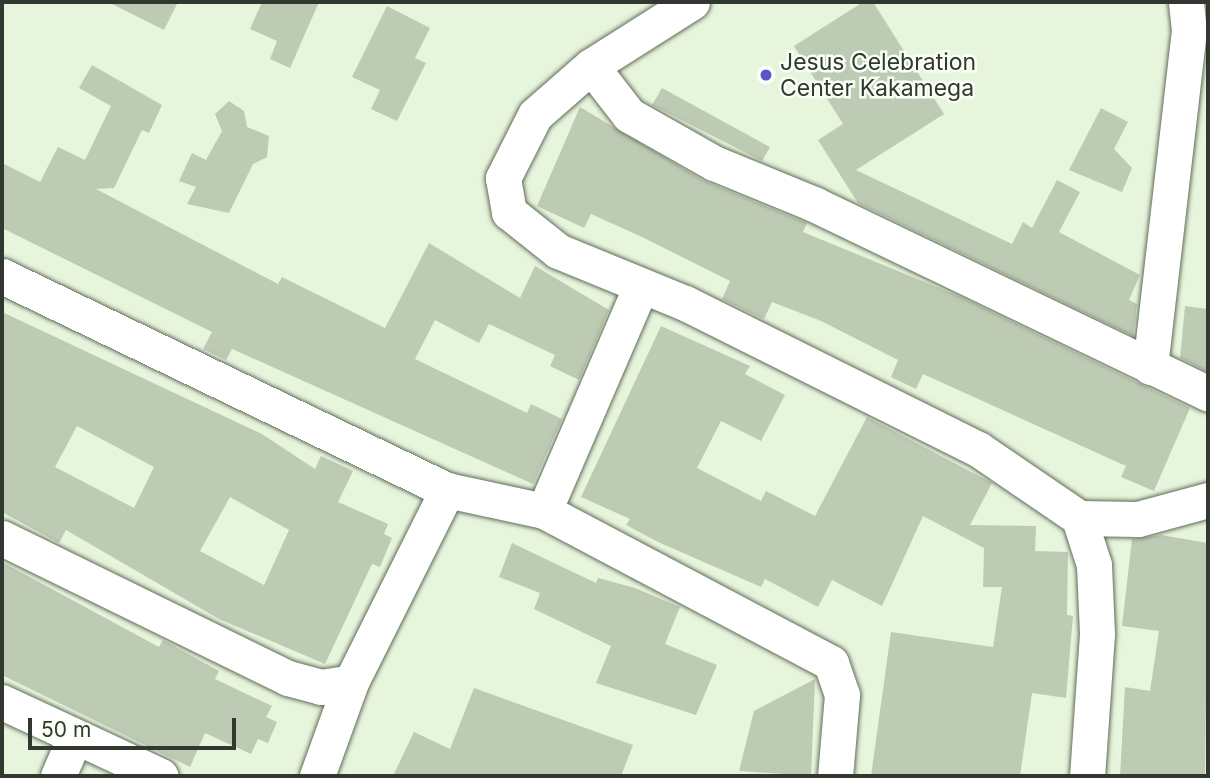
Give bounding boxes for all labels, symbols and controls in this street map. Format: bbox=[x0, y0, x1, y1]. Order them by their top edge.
place label: Jesus Celebration Center Kakamega bbox=[780, 48, 976, 102]
marker: Jesus Celebration Center Kakamega bbox=[758, 67, 774, 83]
scale bar bbox=[32, 704, 240, 748]
text: 50 m bbox=[41, 717, 91, 742]

